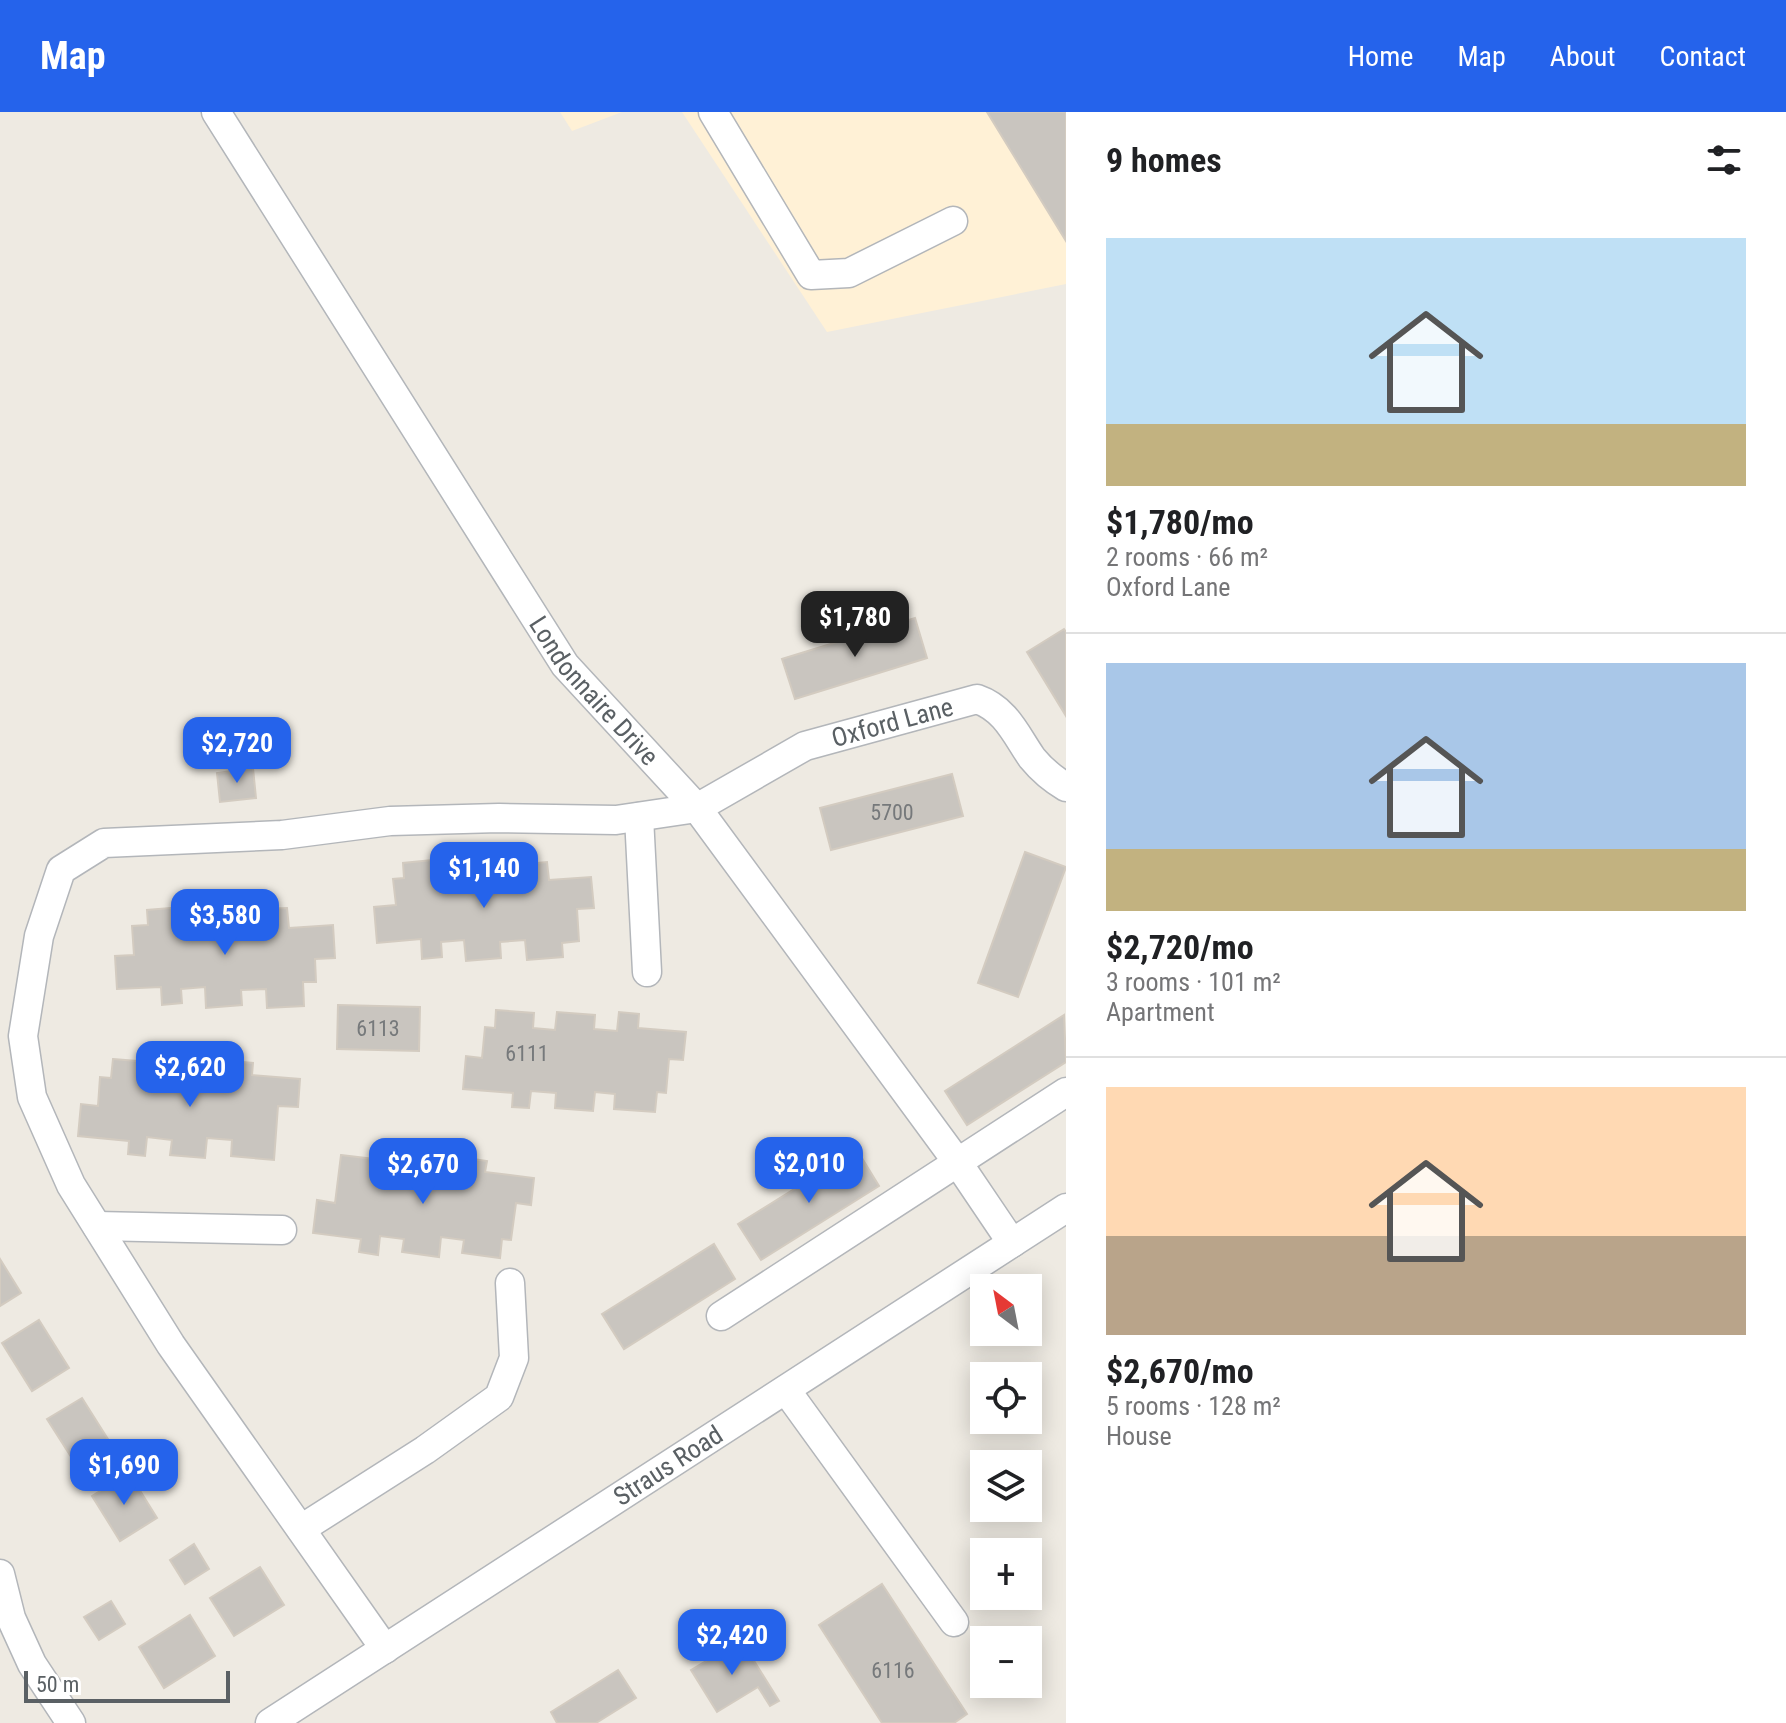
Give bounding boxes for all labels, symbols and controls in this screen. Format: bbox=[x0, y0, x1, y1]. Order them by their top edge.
text: Map bbox=[40, 34, 106, 78]
text: Home bbox=[1348, 40, 1413, 73]
text: Map bbox=[1457, 40, 1506, 73]
text: About bbox=[1550, 40, 1616, 73]
text: Contact bbox=[1660, 40, 1746, 73]
icon: filters bbox=[1702, 138, 1746, 182]
text: 9 homes bbox=[1106, 140, 1222, 180]
icon: home bbox=[1354, 290, 1498, 434]
text: $1,780/mo bbox=[1106, 502, 1254, 542]
text: 2 rooms · 66 m² bbox=[1106, 542, 1268, 572]
text: Oxford Lane bbox=[1106, 572, 1230, 602]
pin: $1,780 bbox=[790, 591, 920, 659]
text: $1,780 bbox=[819, 602, 891, 632]
street label: Londonnaire Drive bbox=[523, 611, 665, 771]
street label: Oxford Lane bbox=[828, 691, 956, 753]
icon: home bbox=[1354, 715, 1498, 859]
pin: $2,720 bbox=[172, 717, 302, 785]
text: $2,720 bbox=[201, 728, 273, 758]
house number: 5700 bbox=[870, 800, 914, 825]
pin: $1,140 bbox=[419, 842, 549, 910]
text: $1,140 bbox=[448, 853, 520, 883]
pin: $3,580 bbox=[160, 889, 290, 957]
text: $3,580 bbox=[189, 900, 261, 930]
text: $2,720/mo bbox=[1106, 927, 1254, 967]
text: 3 rooms · 101 m² bbox=[1106, 967, 1281, 997]
text: Apartment bbox=[1106, 997, 1215, 1027]
house number: 6113 bbox=[356, 1016, 400, 1041]
pin: $2,620 bbox=[125, 1041, 255, 1109]
house number: 6111 bbox=[505, 1041, 549, 1066]
text: $2,620 bbox=[154, 1052, 226, 1082]
pin: $2,010 bbox=[744, 1137, 874, 1205]
pin: $2,670 bbox=[358, 1138, 488, 1206]
icon: home bbox=[1354, 1139, 1498, 1283]
text: $2,010 bbox=[773, 1148, 845, 1178]
text: $2,670 bbox=[387, 1149, 459, 1179]
north arrow bbox=[970, 1274, 1042, 1346]
map controls bbox=[970, 1274, 1042, 1698]
text: $2,670/mo bbox=[1106, 1351, 1254, 1391]
button: locate bbox=[970, 1362, 1042, 1434]
text: 5 rooms · 128 m² bbox=[1106, 1391, 1281, 1421]
street label: Straus Road bbox=[608, 1419, 728, 1512]
text: House bbox=[1106, 1421, 1172, 1451]
pin: $1,690 bbox=[59, 1439, 189, 1507]
text: $1,690 bbox=[88, 1450, 160, 1480]
button: layers bbox=[970, 1450, 1042, 1522]
button: + bbox=[970, 1538, 1042, 1610]
pin: $2,420 bbox=[667, 1609, 797, 1677]
text: $2,420 bbox=[696, 1620, 768, 1650]
button: − bbox=[970, 1626, 1042, 1698]
house number: 6116 bbox=[871, 1658, 915, 1683]
scale bar bbox=[24, 1667, 230, 1703]
text: 50 m bbox=[36, 1672, 79, 1697]

